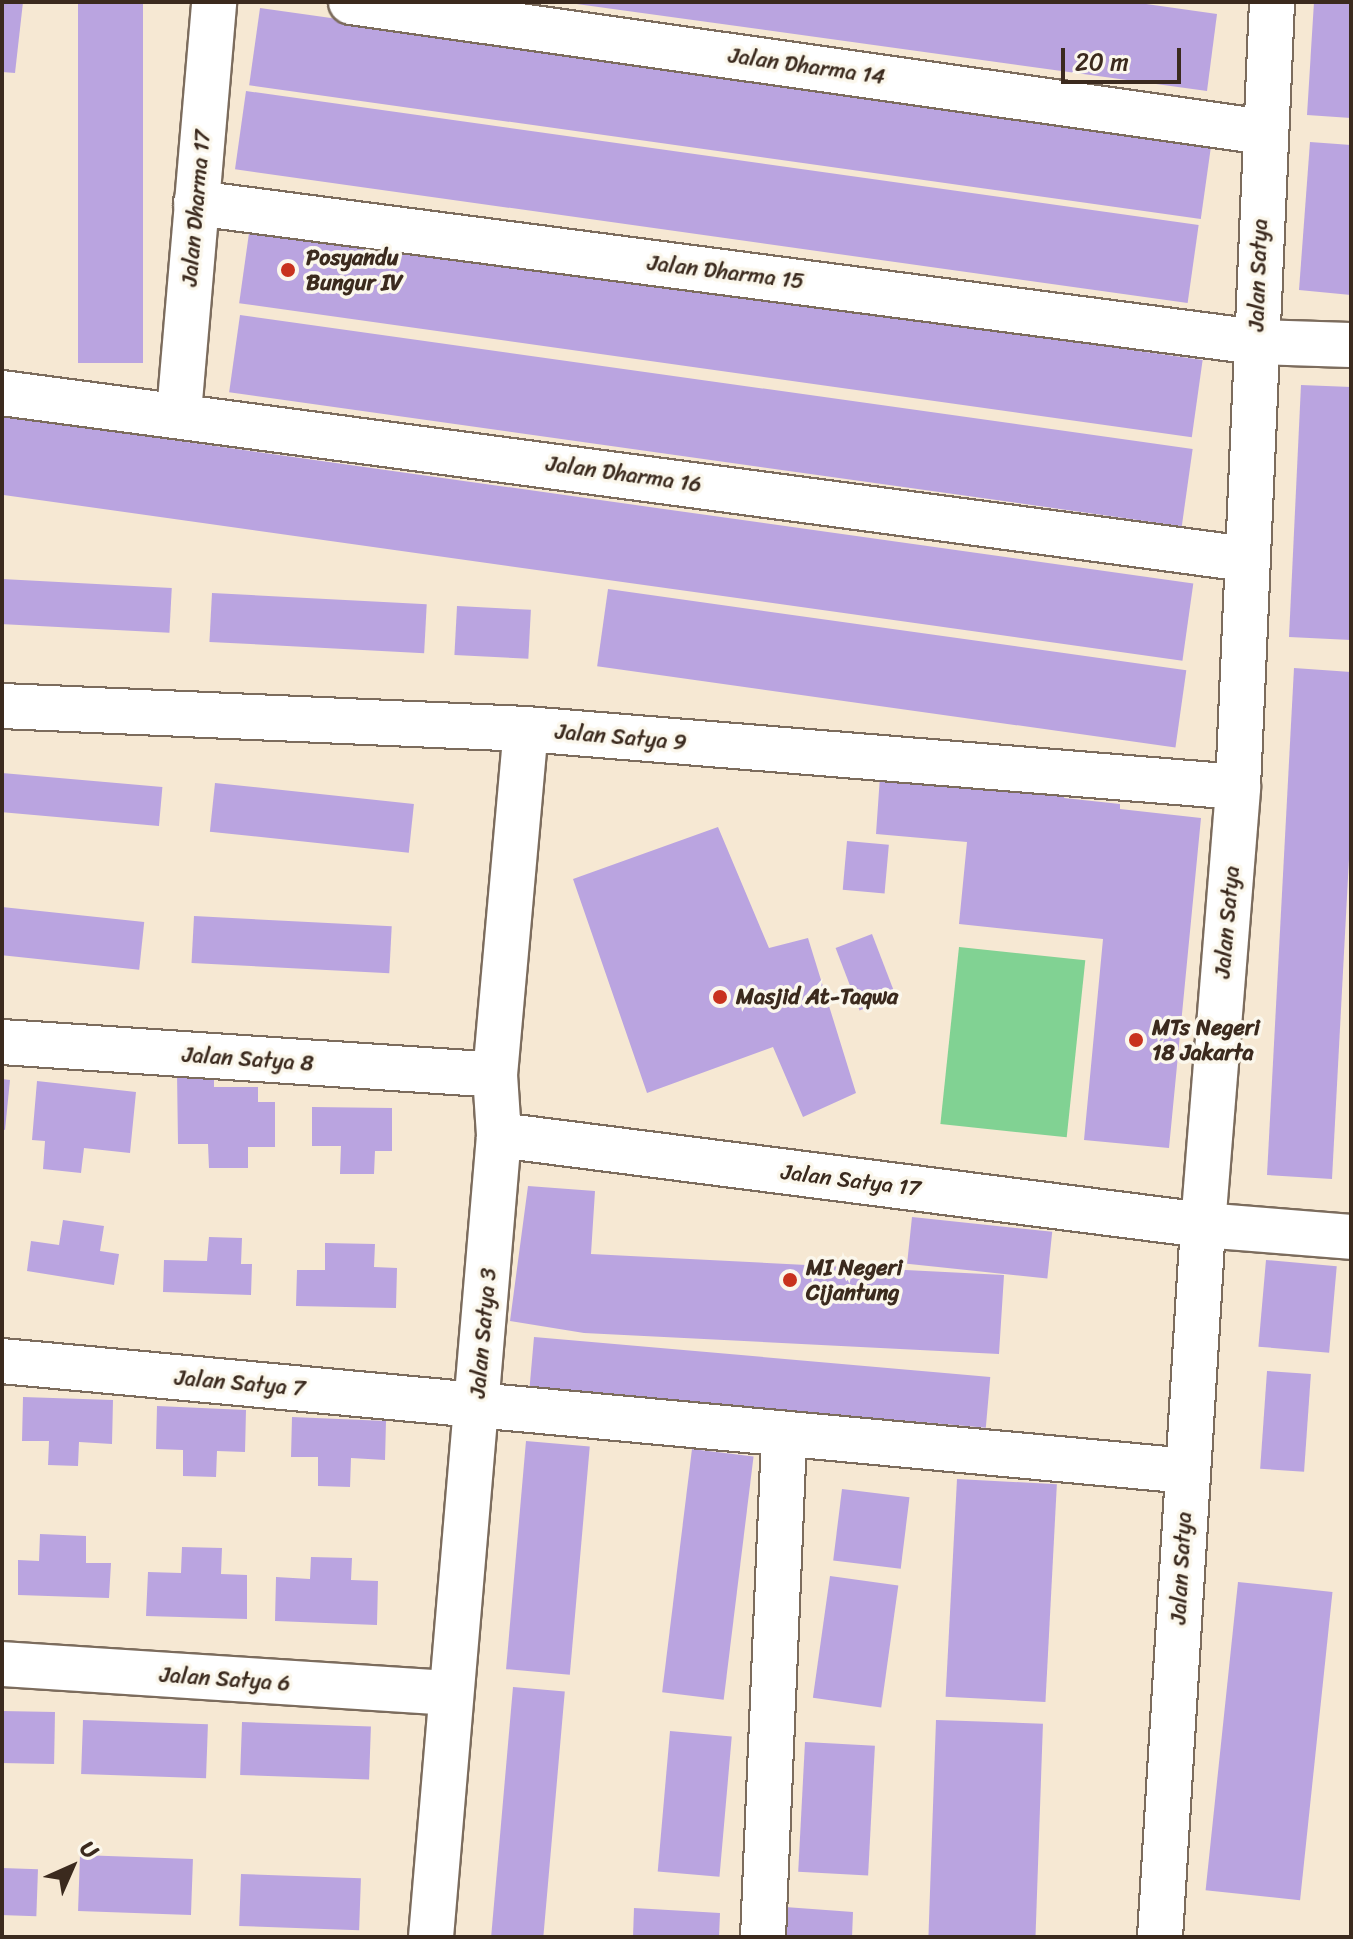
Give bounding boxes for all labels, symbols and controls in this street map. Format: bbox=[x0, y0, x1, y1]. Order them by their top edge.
scale bar bbox=[1065, 32, 1185, 82]
text: 20 m bbox=[1075, 41, 1129, 83]
street label: Jalan Dharma 14 bbox=[727, 42, 887, 90]
street label: Jalan Dharma 17 bbox=[176, 129, 216, 287]
street label: Jalan Satya bbox=[1243, 218, 1273, 332]
place label: Posyandu Bungur IV bbox=[306, 244, 403, 296]
street label: Jalan Dharma 15 bbox=[646, 249, 806, 295]
marker: Posyandu Bungur IV bbox=[277, 259, 299, 281]
street label: Jalan Dharma 16 bbox=[545, 450, 703, 498]
street label: Jalan Satya 9 bbox=[554, 718, 688, 756]
street label: Jalan Satya bbox=[1209, 864, 1245, 980]
place label: Masjid At-Taqwa bbox=[736, 984, 898, 1010]
marker: Masjid At-Taqwa bbox=[711, 988, 729, 1006]
place label: MTs Negeri 18 Jakarta bbox=[1152, 1014, 1260, 1066]
marker: MTs Negeri 18 Jakarta bbox=[1127, 1031, 1145, 1049]
street label: Jalan Satya 8 bbox=[181, 1041, 315, 1077]
street label: Jalan Satya 17 bbox=[779, 1158, 923, 1202]
place label: MI Negeri Cijantung bbox=[806, 1254, 902, 1306]
street label: Jalan Satya 3 bbox=[464, 1267, 502, 1399]
marker: MI Negeri Cijantung bbox=[781, 1271, 799, 1289]
street label: Jalan Satya 7 bbox=[173, 1364, 307, 1402]
street label: Jalan Satya bbox=[1165, 1511, 1197, 1625]
street label: Jalan Satya 6 bbox=[159, 1661, 291, 1697]
north arrow bbox=[32, 1827, 112, 1907]
text: U bbox=[70, 1831, 108, 1869]

